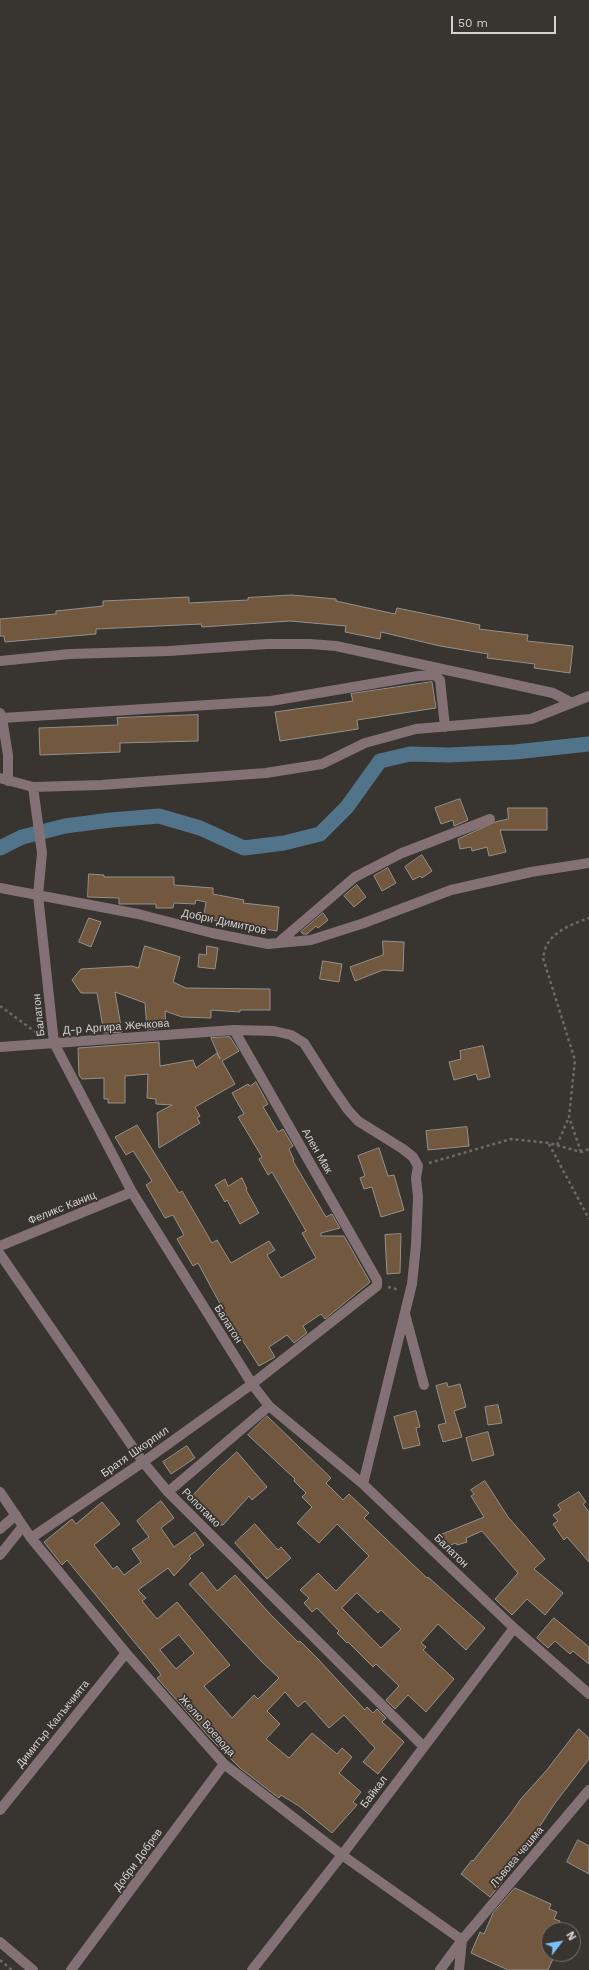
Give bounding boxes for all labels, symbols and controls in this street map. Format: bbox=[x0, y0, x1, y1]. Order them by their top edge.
scale bar bbox=[453, 8, 558, 34]
text: 50 m bbox=[458, 16, 488, 30]
street label: Добри Димитров bbox=[180, 907, 268, 937]
street label: Балатон bbox=[30, 993, 48, 1037]
street label: Д-р Аргира Жечкова bbox=[62, 1017, 170, 1037]
street label: Ален Мак bbox=[299, 1126, 335, 1176]
street label: Феликс Каниц bbox=[26, 1188, 98, 1228]
street label: Балатон bbox=[211, 1302, 245, 1346]
street label: Братя Шкорпил bbox=[99, 1424, 171, 1480]
street label: Ропотамо bbox=[179, 1486, 223, 1530]
street label: Балатон bbox=[431, 1531, 471, 1571]
street label: Димитър Калъкчията bbox=[14, 1678, 92, 1770]
street label: Желю Воевода bbox=[176, 1693, 238, 1759]
street label: Байкал bbox=[358, 1773, 390, 1811]
street label: Лъвова чешма bbox=[488, 1824, 546, 1890]
street label: Добри Добрев bbox=[111, 1826, 165, 1894]
north arrow bbox=[541, 1922, 581, 1962]
text: N bbox=[563, 1929, 579, 1943]

